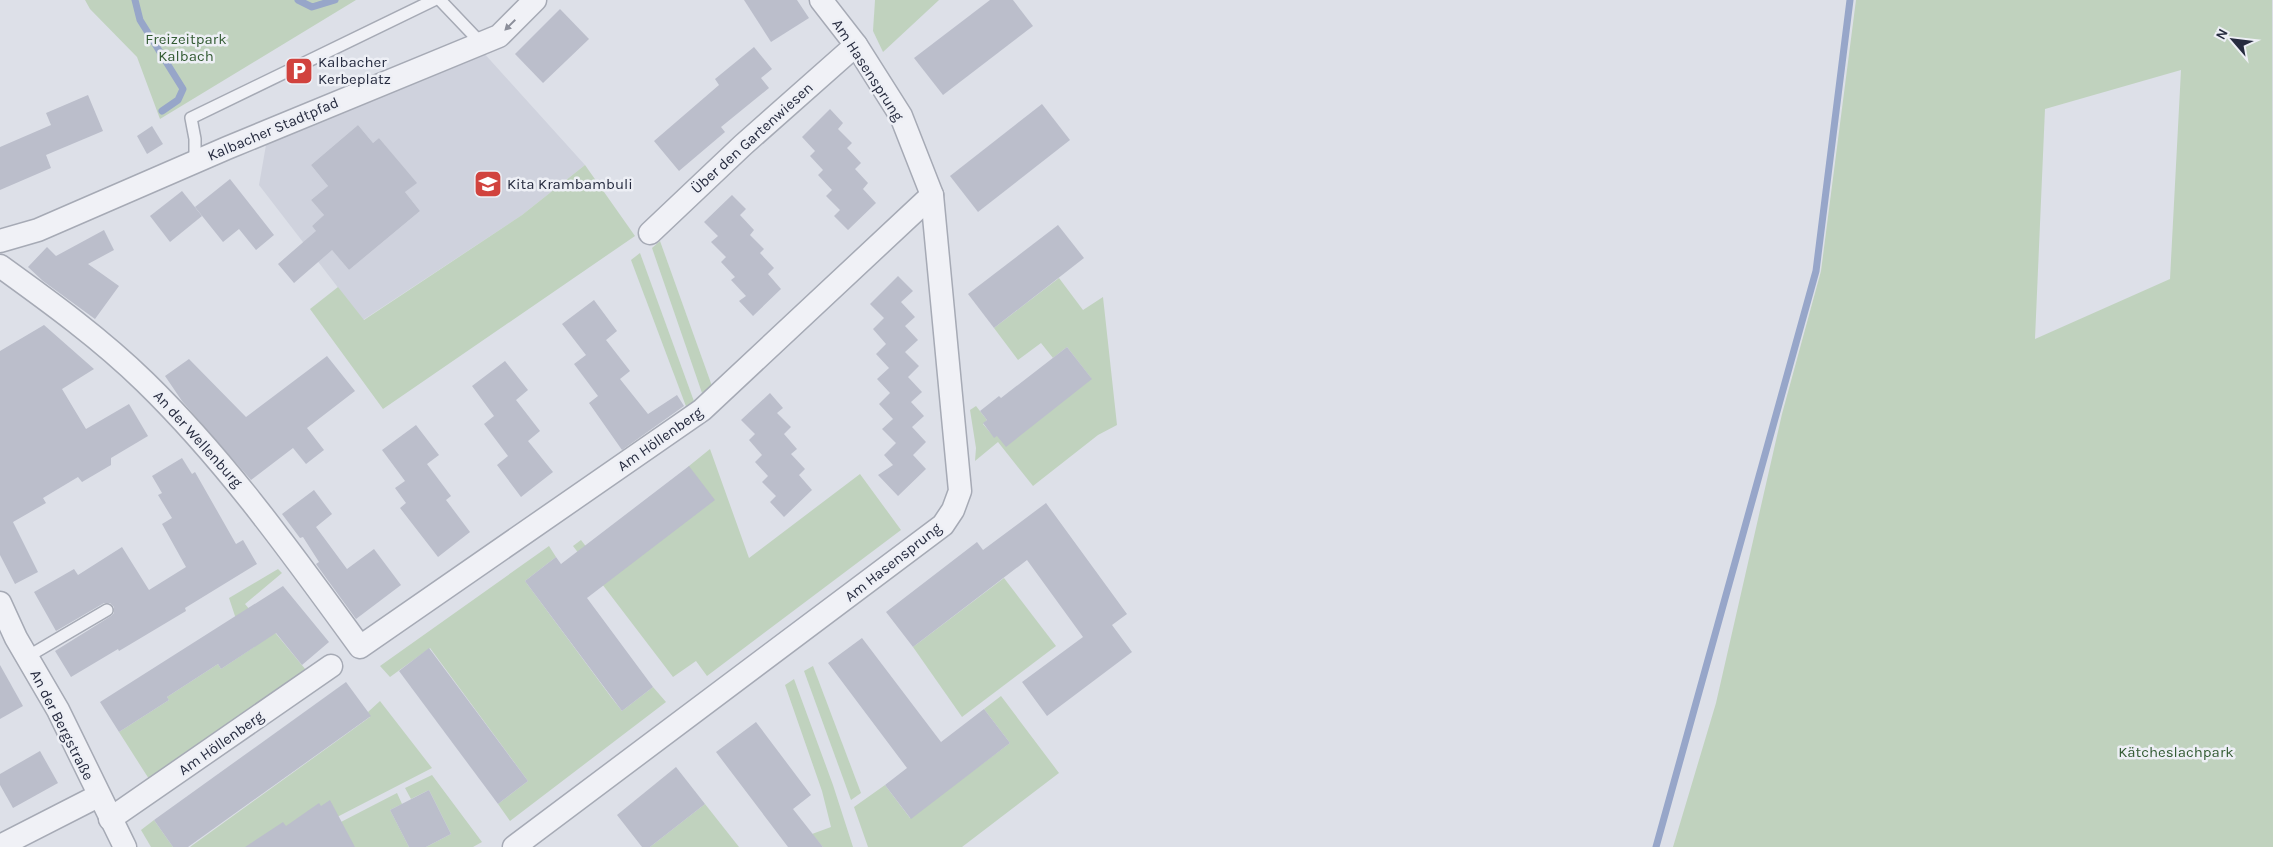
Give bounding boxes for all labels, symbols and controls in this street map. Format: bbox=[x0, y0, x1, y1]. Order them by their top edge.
north arrow bbox=[2208, 15, 2258, 65]
street label: Am Hasensprung bbox=[828, 16, 908, 125]
one-way arrow bbox=[504, 19, 516, 31]
text: N bbox=[2212, 26, 2232, 43]
park label: Freizeitpark Kalbach bbox=[145, 30, 227, 65]
place label: Kalbacher Kerbeplatz bbox=[318, 53, 391, 88]
parking icon: Kalbacher Kerbeplatz bbox=[284, 56, 314, 86]
street label: Über den Gartenwiesen bbox=[687, 78, 817, 198]
street label: Kalbacher Stadtpfad bbox=[205, 93, 341, 165]
school or university icon: Kita Krambambuli bbox=[473, 169, 503, 199]
place label: Kita Krambambuli bbox=[507, 175, 633, 193]
street label: An der Wellenburg bbox=[150, 387, 247, 492]
street label: Am Höllenberg bbox=[614, 403, 706, 475]
street label: Am Hasensprung bbox=[841, 518, 945, 605]
street label: An der Bergstraße bbox=[26, 667, 98, 783]
street label: Am Höllenberg bbox=[175, 707, 267, 779]
park label: Kätcheslachpark bbox=[2118, 743, 2234, 761]

